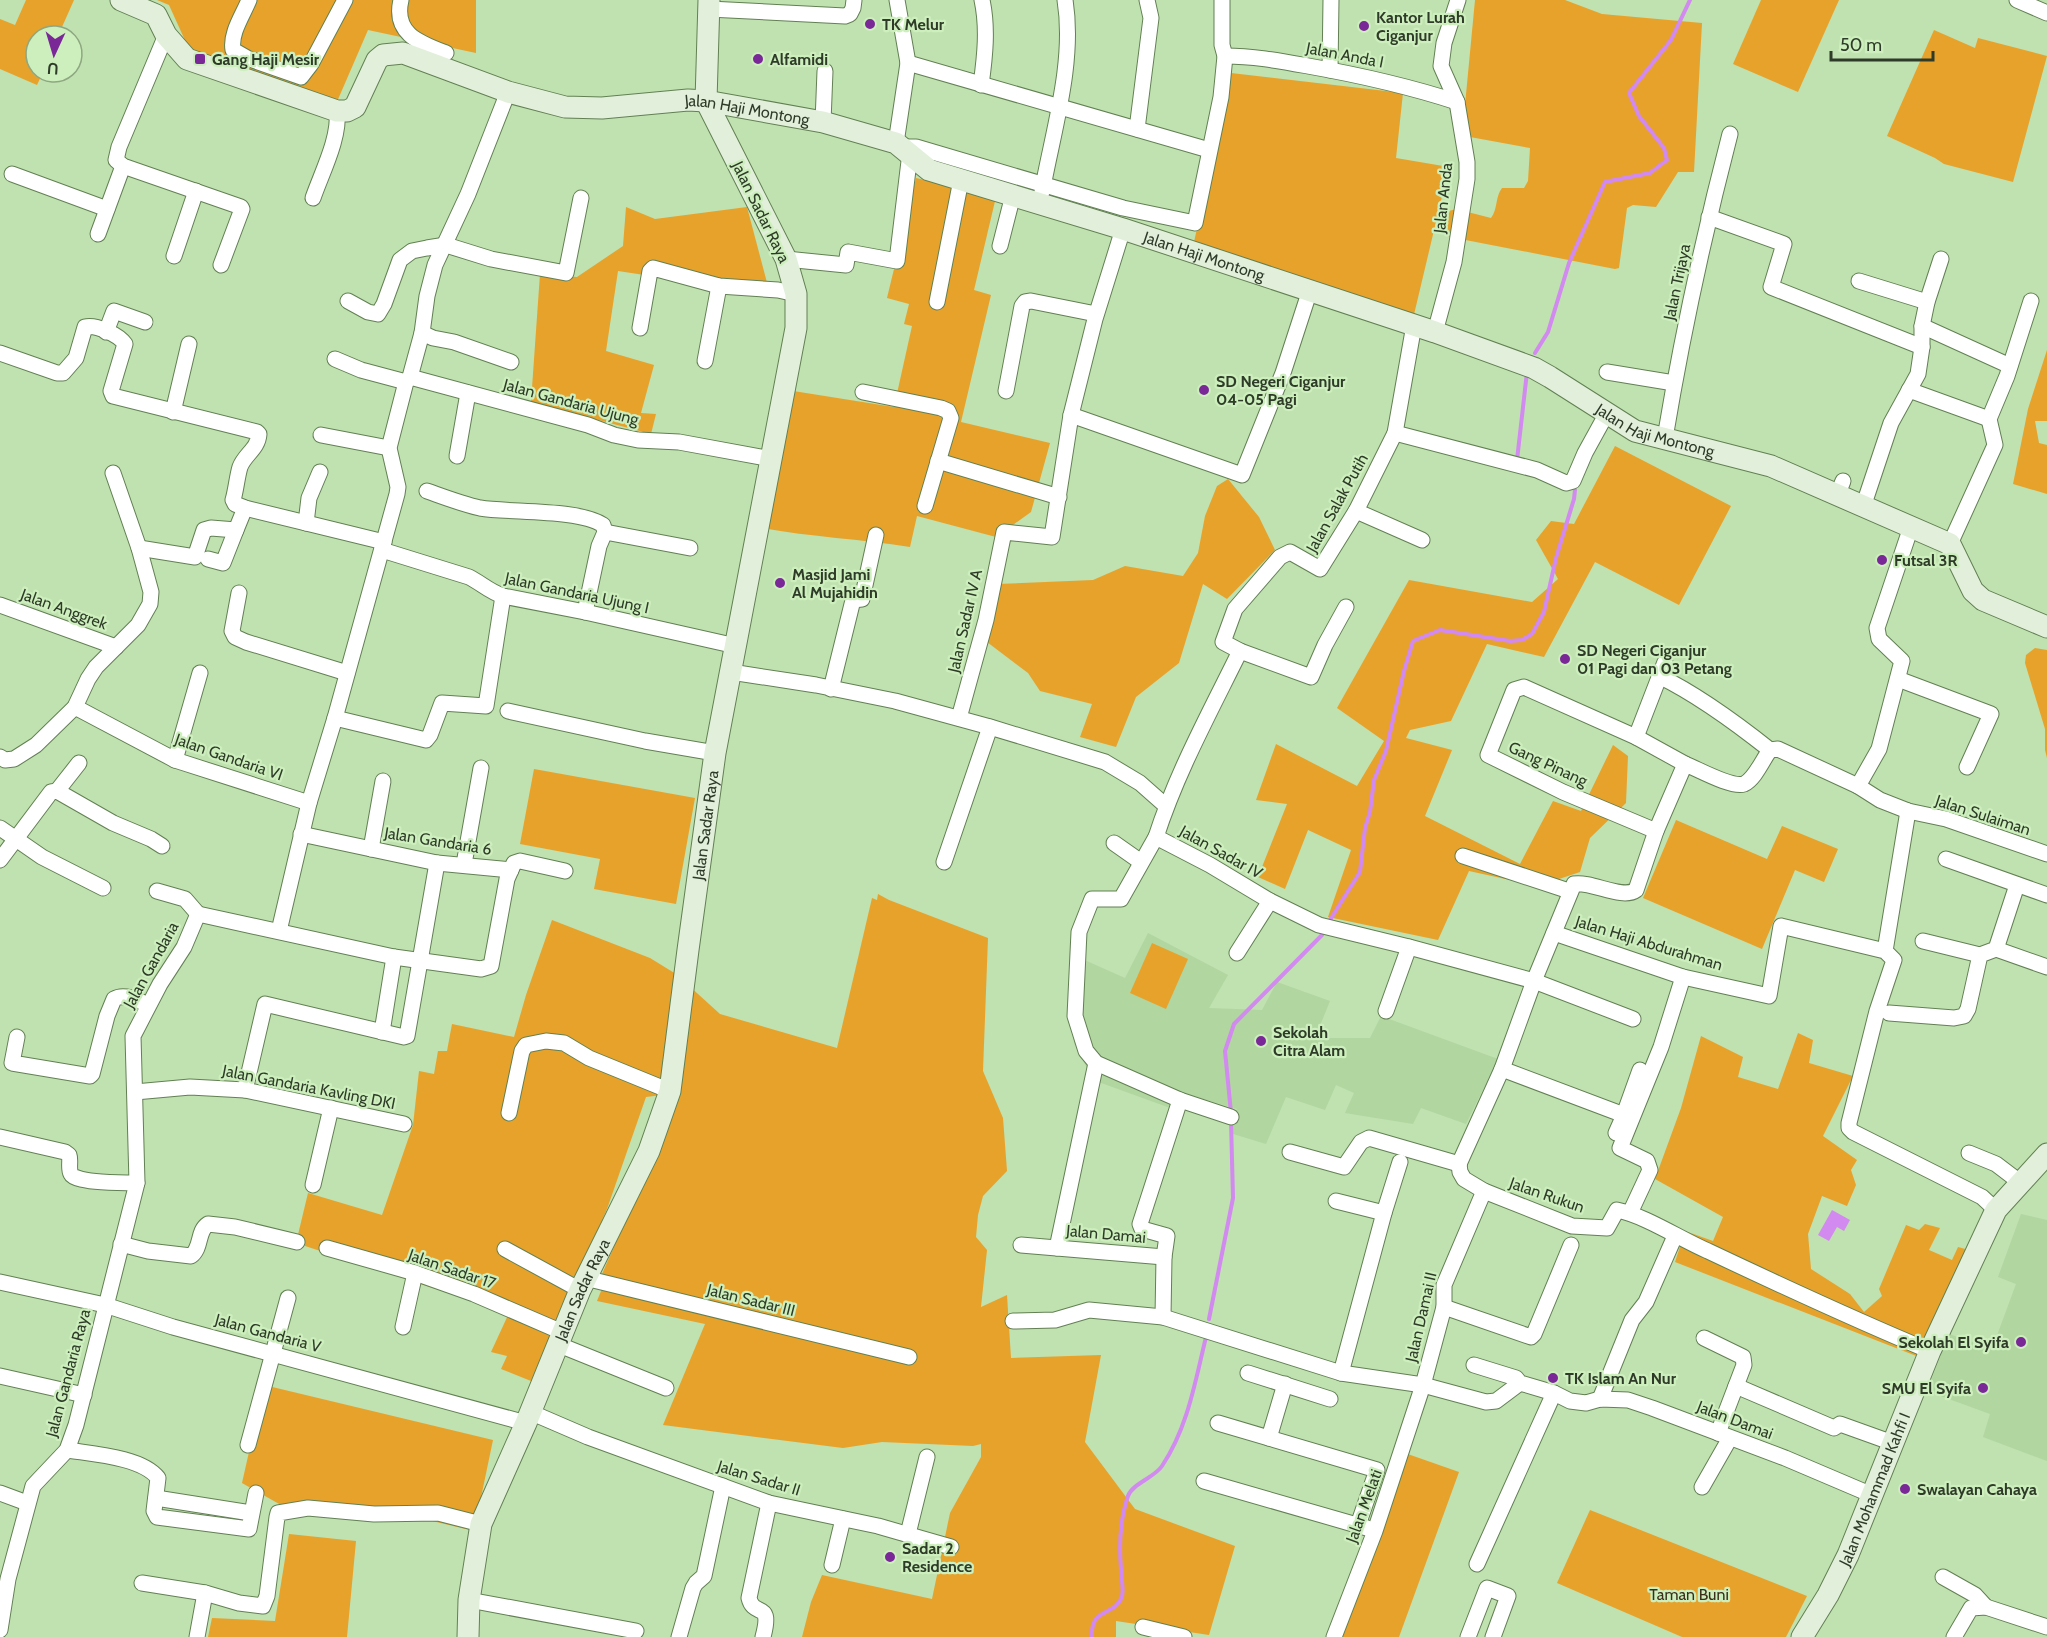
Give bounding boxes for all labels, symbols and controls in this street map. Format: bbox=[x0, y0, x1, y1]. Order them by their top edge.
place label: Kantor Lurah Ciganjur bbox=[1376, 8, 1465, 45]
place label: TK Melur bbox=[882, 15, 945, 34]
marker: TK Melur bbox=[863, 17, 877, 31]
marker: Kantor Lurah Ciganjur bbox=[1357, 19, 1371, 33]
north arrow bbox=[24, 24, 84, 84]
scale bar bbox=[1831, 24, 1933, 62]
text: 50 m bbox=[1840, 34, 1882, 56]
street label: Jalan Anda I bbox=[1304, 38, 1385, 72]
place label: Gang Haji Mesir bbox=[212, 50, 320, 69]
place label: Alfamidi bbox=[770, 50, 828, 69]
marker: Gang Haji Mesir bbox=[193, 52, 207, 66]
marker: Alfamidi bbox=[751, 52, 765, 66]
text: U bbox=[47, 59, 59, 78]
street label: Jalan Haji Montong bbox=[683, 90, 812, 129]
street label: Jalan Sadar Raya bbox=[728, 157, 794, 266]
street label: Jalan Anda bbox=[1430, 161, 1456, 235]
street label: Jalan Haji Montong bbox=[1140, 227, 1268, 285]
street label: Jalan Trijaya bbox=[1659, 242, 1694, 323]
place label: SD Negeri Ciganjur 04-05 Pagi bbox=[1216, 372, 1346, 409]
street label: Jalan Gandaria Ujung bbox=[500, 375, 642, 429]
marker: SD Negeri Ciganjur 04-05 Pagi bbox=[1197, 383, 1211, 397]
street label: Jalan Haji Montong bbox=[1591, 399, 1718, 461]
street label: Jalan Salak Putih bbox=[1302, 450, 1372, 556]
place label: Futsal 3R bbox=[1894, 551, 1957, 570]
marker: Futsal 3R bbox=[1875, 553, 1889, 567]
place label: Masjid Jami Al Mujahidin bbox=[792, 565, 878, 602]
street label: Jalan Gandaria Ujung I bbox=[502, 568, 651, 618]
street label: Jalan Sadar IV A bbox=[944, 568, 986, 675]
marker: Masjid Jami Al Mujahidin bbox=[773, 576, 787, 590]
street label: Jalan Anggrek bbox=[17, 584, 111, 634]
place label: SD Negeri Ciganjur 01 Pagi dan 03 Petang bbox=[1577, 641, 1732, 678]
marker: SD Negeri Ciganjur 01 Pagi dan 03 Petang bbox=[1558, 652, 1572, 666]
street label: Jalan Gandaria VI bbox=[171, 729, 286, 784]
street label: Gang Pinang bbox=[1505, 737, 1591, 791]
street label: Jalan Sadar Raya bbox=[688, 769, 722, 882]
street label: Jalan Sulaiman bbox=[1932, 790, 2033, 839]
street label: Jalan Sadar IV bbox=[1175, 821, 1266, 883]
street label: Jalan Gandaria 6 bbox=[382, 823, 493, 859]
street label: Jalan Haji Abdurahman bbox=[1572, 911, 1725, 974]
street label: Jalan Gandaria bbox=[119, 918, 183, 1012]
place label: Sekolah Citra Alam bbox=[1273, 1023, 1345, 1060]
marker: Sekolah Citra Alam bbox=[1254, 1034, 1268, 1048]
street label: Jalan Gandaria Kavling DKI bbox=[220, 1061, 397, 1113]
street label: Jalan Rukun bbox=[1506, 1173, 1587, 1217]
street label: Jalan Damai bbox=[1064, 1221, 1147, 1247]
street label: Jalan Sadar Raya bbox=[550, 1235, 614, 1345]
street label: Jalan Sadar 17 bbox=[405, 1245, 498, 1293]
street label: Jalan Damai II bbox=[1401, 1270, 1441, 1365]
street label: Jalan Sadar III bbox=[704, 1280, 797, 1320]
street label: Jalan Gandaria Raya bbox=[42, 1307, 94, 1440]
street label: Jalan Gandaria V bbox=[212, 1309, 323, 1356]
place label: Sekolah El Syifa bbox=[1899, 1333, 2009, 1352]
marker: Sekolah El Syifa bbox=[2014, 1335, 2028, 1349]
place label: TK Islam An Nur bbox=[1565, 1369, 1677, 1388]
marker: TK Islam An Nur bbox=[1546, 1371, 1560, 1385]
place label: SMU El Syifa bbox=[1882, 1379, 1971, 1398]
marker: SMU El Syifa bbox=[1976, 1381, 1990, 1395]
street label: Jalan Damai bbox=[1693, 1396, 1776, 1443]
street label: Jalan Mohammad Kahfi I bbox=[1834, 1410, 1914, 1570]
street label: Jalan Sadar II bbox=[714, 1456, 803, 1500]
street label: Jalan Melati bbox=[1342, 1467, 1386, 1546]
place label: Swalayan Cahaya bbox=[1917, 1480, 2037, 1499]
marker: Swalayan Cahaya bbox=[1898, 1482, 1912, 1496]
place label: Sadar 2 Residence bbox=[902, 1539, 972, 1576]
marker: Sadar 2 Residence bbox=[883, 1550, 897, 1564]
park label: Taman Buni bbox=[1649, 1585, 1729, 1604]

